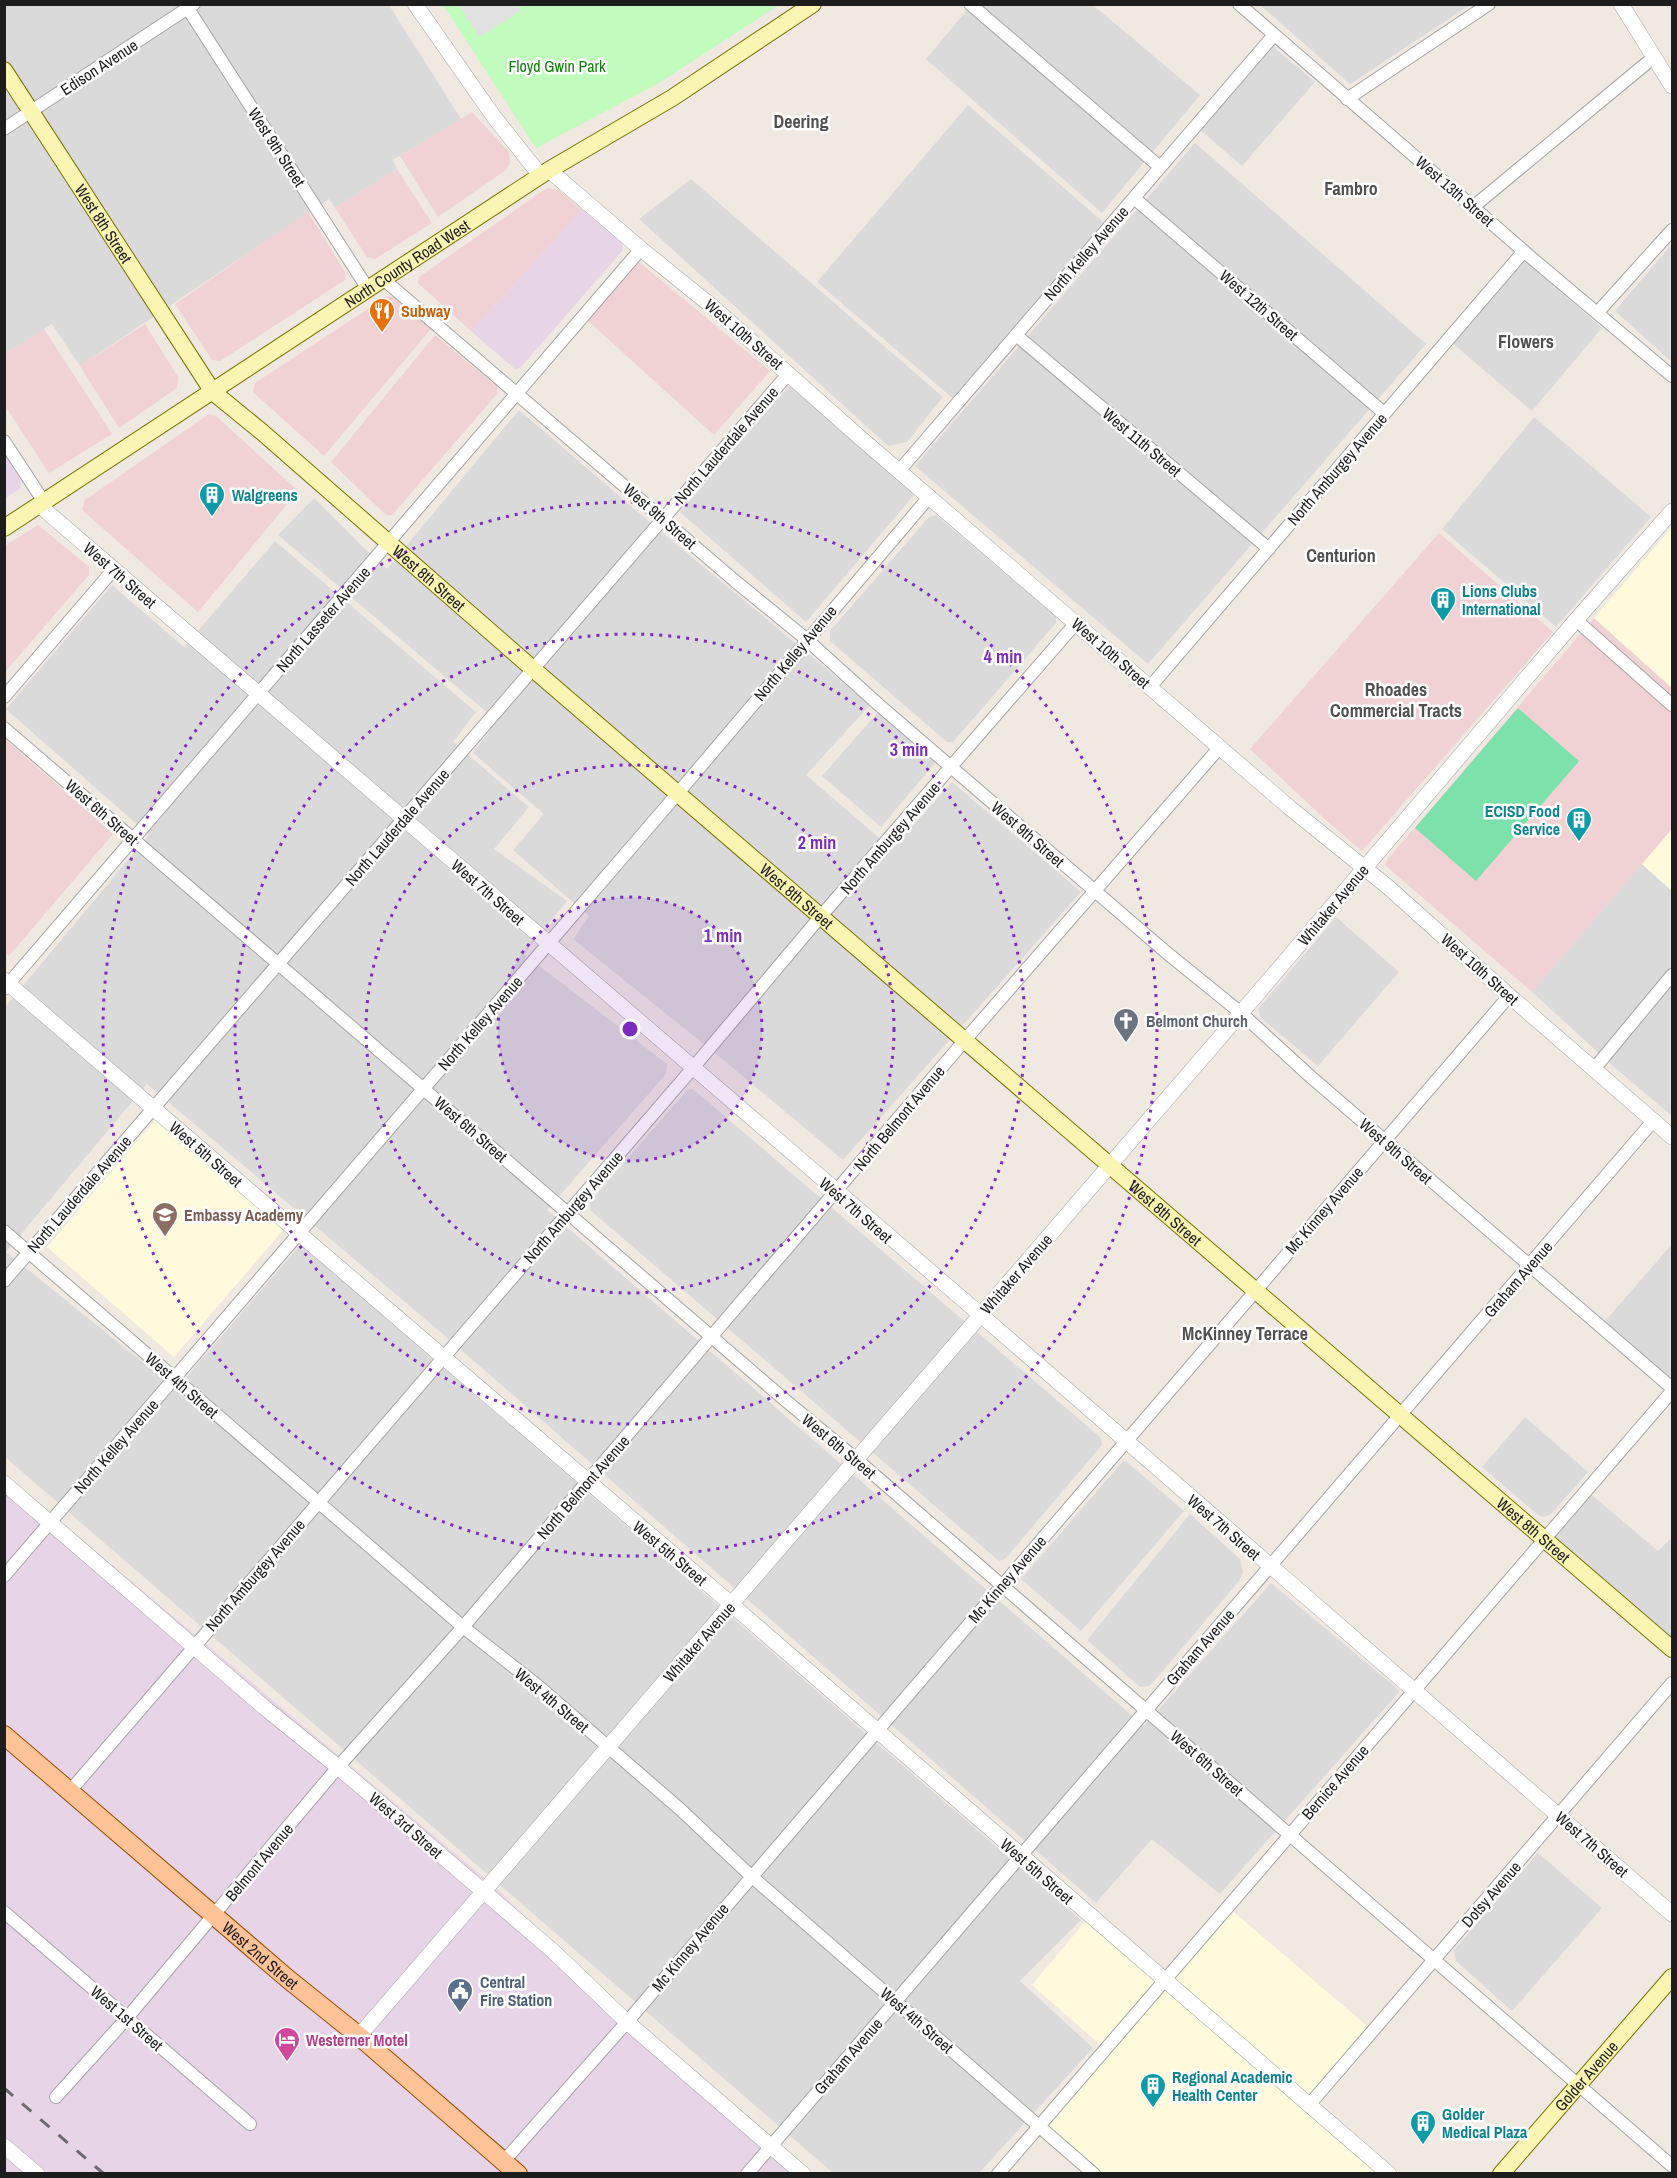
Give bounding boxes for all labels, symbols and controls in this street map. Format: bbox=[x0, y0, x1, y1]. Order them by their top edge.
street label: Edison Avenue bbox=[56, 34, 142, 100]
park label: Floyd Gwin Park bbox=[509, 55, 606, 77]
street label: West 9th Street bbox=[243, 103, 311, 191]
district label: Deering bbox=[774, 109, 828, 134]
street label: West 13th Street bbox=[1411, 151, 1499, 232]
district label: Fambro bbox=[1324, 176, 1378, 201]
street label: West 8th Street bbox=[70, 180, 138, 268]
street label: North Kelley Avenue bbox=[1039, 201, 1133, 305]
street label: North County Road West bbox=[340, 214, 474, 313]
street label: West 12th Street bbox=[1215, 265, 1303, 346]
street label: West 10th Street bbox=[700, 294, 788, 375]
restaurant icon: Subway bbox=[367, 296, 397, 334]
place label: Subway bbox=[401, 300, 451, 322]
district label: Flowers bbox=[1498, 329, 1554, 354]
street label: North Lauderdale Avenue bbox=[669, 382, 783, 508]
street label: West 11th Street bbox=[1098, 403, 1186, 482]
street label: North Amburgey Avenue bbox=[1282, 408, 1392, 530]
street label: West 9th Street bbox=[619, 478, 702, 554]
building icon: Walgreens bbox=[197, 480, 227, 518]
place label: Walgreens bbox=[232, 484, 298, 506]
street label: West 7th Street bbox=[79, 537, 162, 613]
street label: West 8th Street bbox=[388, 540, 470, 616]
district label: Centurion bbox=[1306, 543, 1376, 568]
street label: North Lasseter Avenue bbox=[271, 562, 375, 676]
place label: Lions Clubs International bbox=[1462, 580, 1541, 620]
building icon: Lions Clubs International bbox=[1428, 585, 1458, 623]
street label: North Kelley Avenue bbox=[748, 600, 842, 706]
street label: West 10th Street bbox=[1067, 613, 1155, 694]
text: 4 min bbox=[984, 644, 1022, 669]
district label: Rhoades Commercial Tracts bbox=[1330, 677, 1462, 723]
text: 3 min bbox=[890, 737, 928, 762]
street label: North Lauderdale Avenue bbox=[340, 764, 454, 890]
street label: West 6th Street bbox=[61, 774, 144, 850]
street label: North Amburgey Avenue bbox=[835, 777, 945, 899]
street label: West 9th Street bbox=[987, 796, 1070, 872]
place label: ECISD Food Service bbox=[1485, 800, 1560, 840]
building icon: ECISD Food Service bbox=[1564, 805, 1594, 843]
text: 2 min bbox=[798, 830, 836, 855]
street label: West 7th Street bbox=[447, 854, 530, 930]
street label: West 8th Street bbox=[755, 858, 838, 934]
street label: Whitaker Avenue bbox=[1293, 860, 1373, 950]
text: 1 min bbox=[704, 923, 742, 948]
street label: West 10th Street bbox=[1436, 928, 1524, 1010]
street label: North Kelley Avenue bbox=[433, 971, 527, 1075]
church icon: Belmont Church bbox=[1111, 1006, 1141, 1044]
place label: Belmont Church bbox=[1146, 1010, 1248, 1032]
centre of rings bbox=[620, 1019, 640, 1039]
street label: North Belmont Avenue bbox=[848, 1061, 950, 1175]
street label: West 6th Street bbox=[430, 1091, 513, 1167]
street label: West 9th Street bbox=[1355, 1113, 1438, 1189]
street label: West 5th Street bbox=[165, 1116, 248, 1192]
street label: North Lauderdale Avenue bbox=[22, 1131, 136, 1257]
street label: North Amburgey Avenue bbox=[518, 1146, 628, 1268]
street label: Mc Kinney Avenue bbox=[1280, 1162, 1368, 1258]
street label: West 7th Street bbox=[815, 1172, 898, 1248]
street label: West 8th Street bbox=[1124, 1175, 1207, 1251]
school or university icon: Embassy Academy bbox=[150, 1200, 180, 1238]
place label: Embassy Academy bbox=[184, 1204, 304, 1226]
street label: Whitaker Avenue bbox=[975, 1229, 1057, 1319]
street label: Graham Avenue bbox=[1479, 1236, 1557, 1322]
district label: McKinney Terrace bbox=[1182, 1321, 1308, 1346]
street label: West 4th Street bbox=[141, 1347, 224, 1423]
street label: North Kelley Avenue bbox=[69, 1394, 163, 1498]
street label: West 6th Street bbox=[797, 1409, 881, 1484]
street label: North Belmont Avenue bbox=[532, 1430, 634, 1544]
street label: West 7th Street bbox=[1183, 1489, 1266, 1565]
street label: West 8th Street bbox=[1492, 1492, 1575, 1568]
street label: North Amburgey Avenue bbox=[200, 1514, 310, 1636]
street label: West 5th Street bbox=[628, 1516, 712, 1591]
street label: Mc Kinney Avenue bbox=[963, 1531, 1051, 1627]
street label: Whitaker Avenue bbox=[658, 1597, 740, 1687]
street label: Graham Avenue bbox=[1161, 1604, 1239, 1690]
street label: West 4th Street bbox=[510, 1663, 594, 1738]
street label: West 6th Street bbox=[1166, 1725, 1249, 1801]
street label: Bernice Avenue bbox=[1296, 1740, 1374, 1824]
street label: West 3rd Street bbox=[364, 1787, 448, 1863]
street label: West 7th Street bbox=[1551, 1806, 1634, 1882]
street label: Belmont Avenue bbox=[220, 1818, 298, 1906]
street label: West 5th Street bbox=[996, 1833, 1079, 1909]
street label: Dotsy Avenue bbox=[1456, 1856, 1526, 1932]
street label: Mc Kinney Avenue bbox=[646, 1898, 734, 1996]
street label: West 2nd Street bbox=[218, 1916, 303, 1994]
place label: Central Fire Station bbox=[480, 1971, 552, 2011]
public building icon: Central Fire Station bbox=[445, 1976, 475, 2014]
street label: West 1st Street bbox=[86, 1980, 168, 2056]
street label: West 4th Street bbox=[876, 1982, 959, 2058]
street label: Graham Avenue bbox=[809, 2013, 887, 2099]
hotel icon: Westerner Motel bbox=[272, 2025, 302, 2063]
place label: Westerner Motel bbox=[306, 2029, 408, 2051]
street label: Golder Avenue bbox=[1550, 2036, 1623, 2116]
place label: Regional Academic Health Center bbox=[1172, 2066, 1293, 2106]
building icon: Regional Academic Health Center bbox=[1138, 2071, 1168, 2109]
place label: Golder Medical Plaza bbox=[1442, 2103, 1528, 2143]
building icon: Golder Medical Plaza bbox=[1408, 2108, 1438, 2146]

